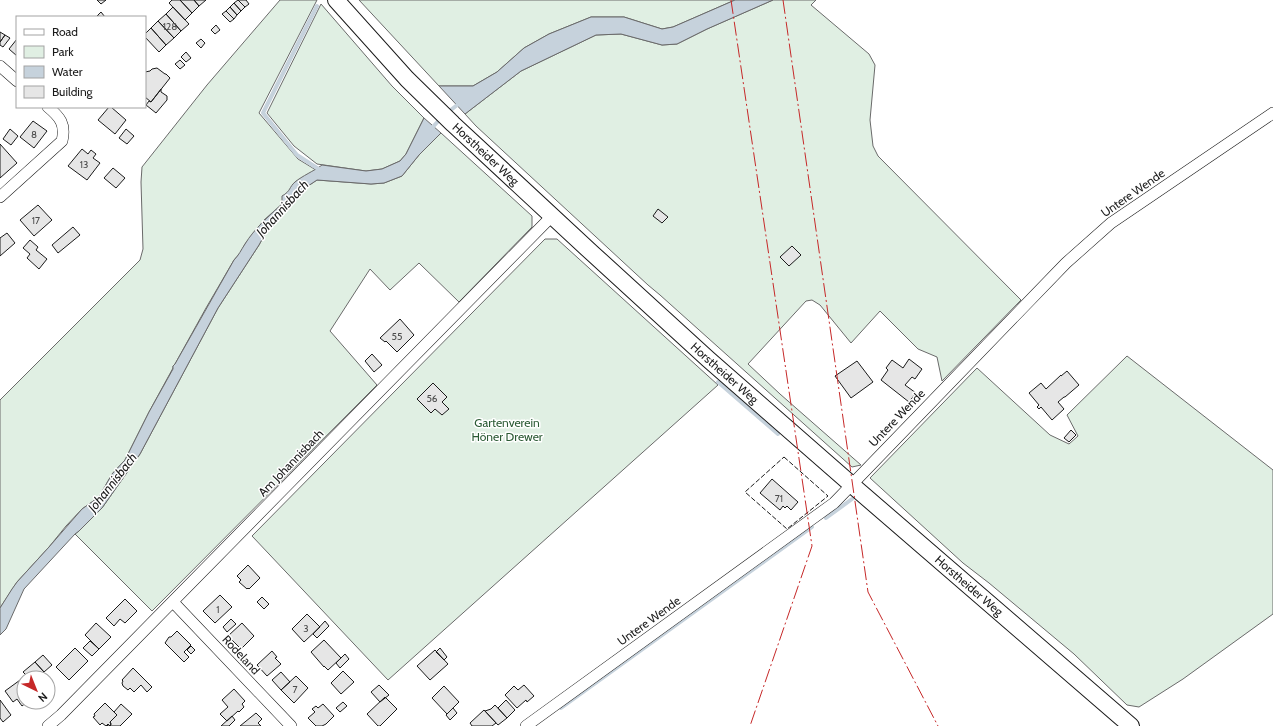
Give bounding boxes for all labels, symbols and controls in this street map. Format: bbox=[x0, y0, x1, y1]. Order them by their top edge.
legend bbox=[16, 16, 146, 108]
house number: 128 bbox=[163, 20, 177, 33]
text: Road bbox=[52, 24, 78, 39]
text: Park bbox=[52, 44, 74, 59]
text: Water bbox=[52, 64, 83, 79]
text: Building bbox=[52, 84, 94, 99]
street label: Horstheider Weg bbox=[450, 119, 523, 189]
house number: 8 bbox=[31, 128, 37, 141]
house number: 13 bbox=[80, 158, 88, 171]
street label: Untere Wende bbox=[1098, 165, 1167, 220]
water label: Johannisbach bbox=[252, 176, 312, 240]
house number: 17 bbox=[32, 214, 40, 227]
house number: 55 bbox=[392, 330, 402, 343]
street label: Horstheider Weg bbox=[688, 339, 762, 407]
street label: Untere Wende bbox=[865, 386, 928, 450]
house number: 56 bbox=[426, 392, 438, 405]
park label: Gartenverein Höner Drewer bbox=[471, 415, 543, 444]
street label: Am Johannisbach bbox=[255, 426, 326, 499]
water label: Johannisbach bbox=[83, 449, 140, 516]
house number: 71 bbox=[775, 492, 783, 505]
street label: Horstheider Weg bbox=[932, 552, 1007, 620]
street label: Untere Wende bbox=[614, 593, 683, 648]
house number: 1 bbox=[216, 603, 220, 616]
house number: 3 bbox=[303, 622, 309, 635]
street label: Rodeland bbox=[219, 632, 263, 677]
north arrow bbox=[16, 670, 56, 710]
house number: 7 bbox=[292, 683, 298, 696]
text: N bbox=[35, 690, 50, 705]

